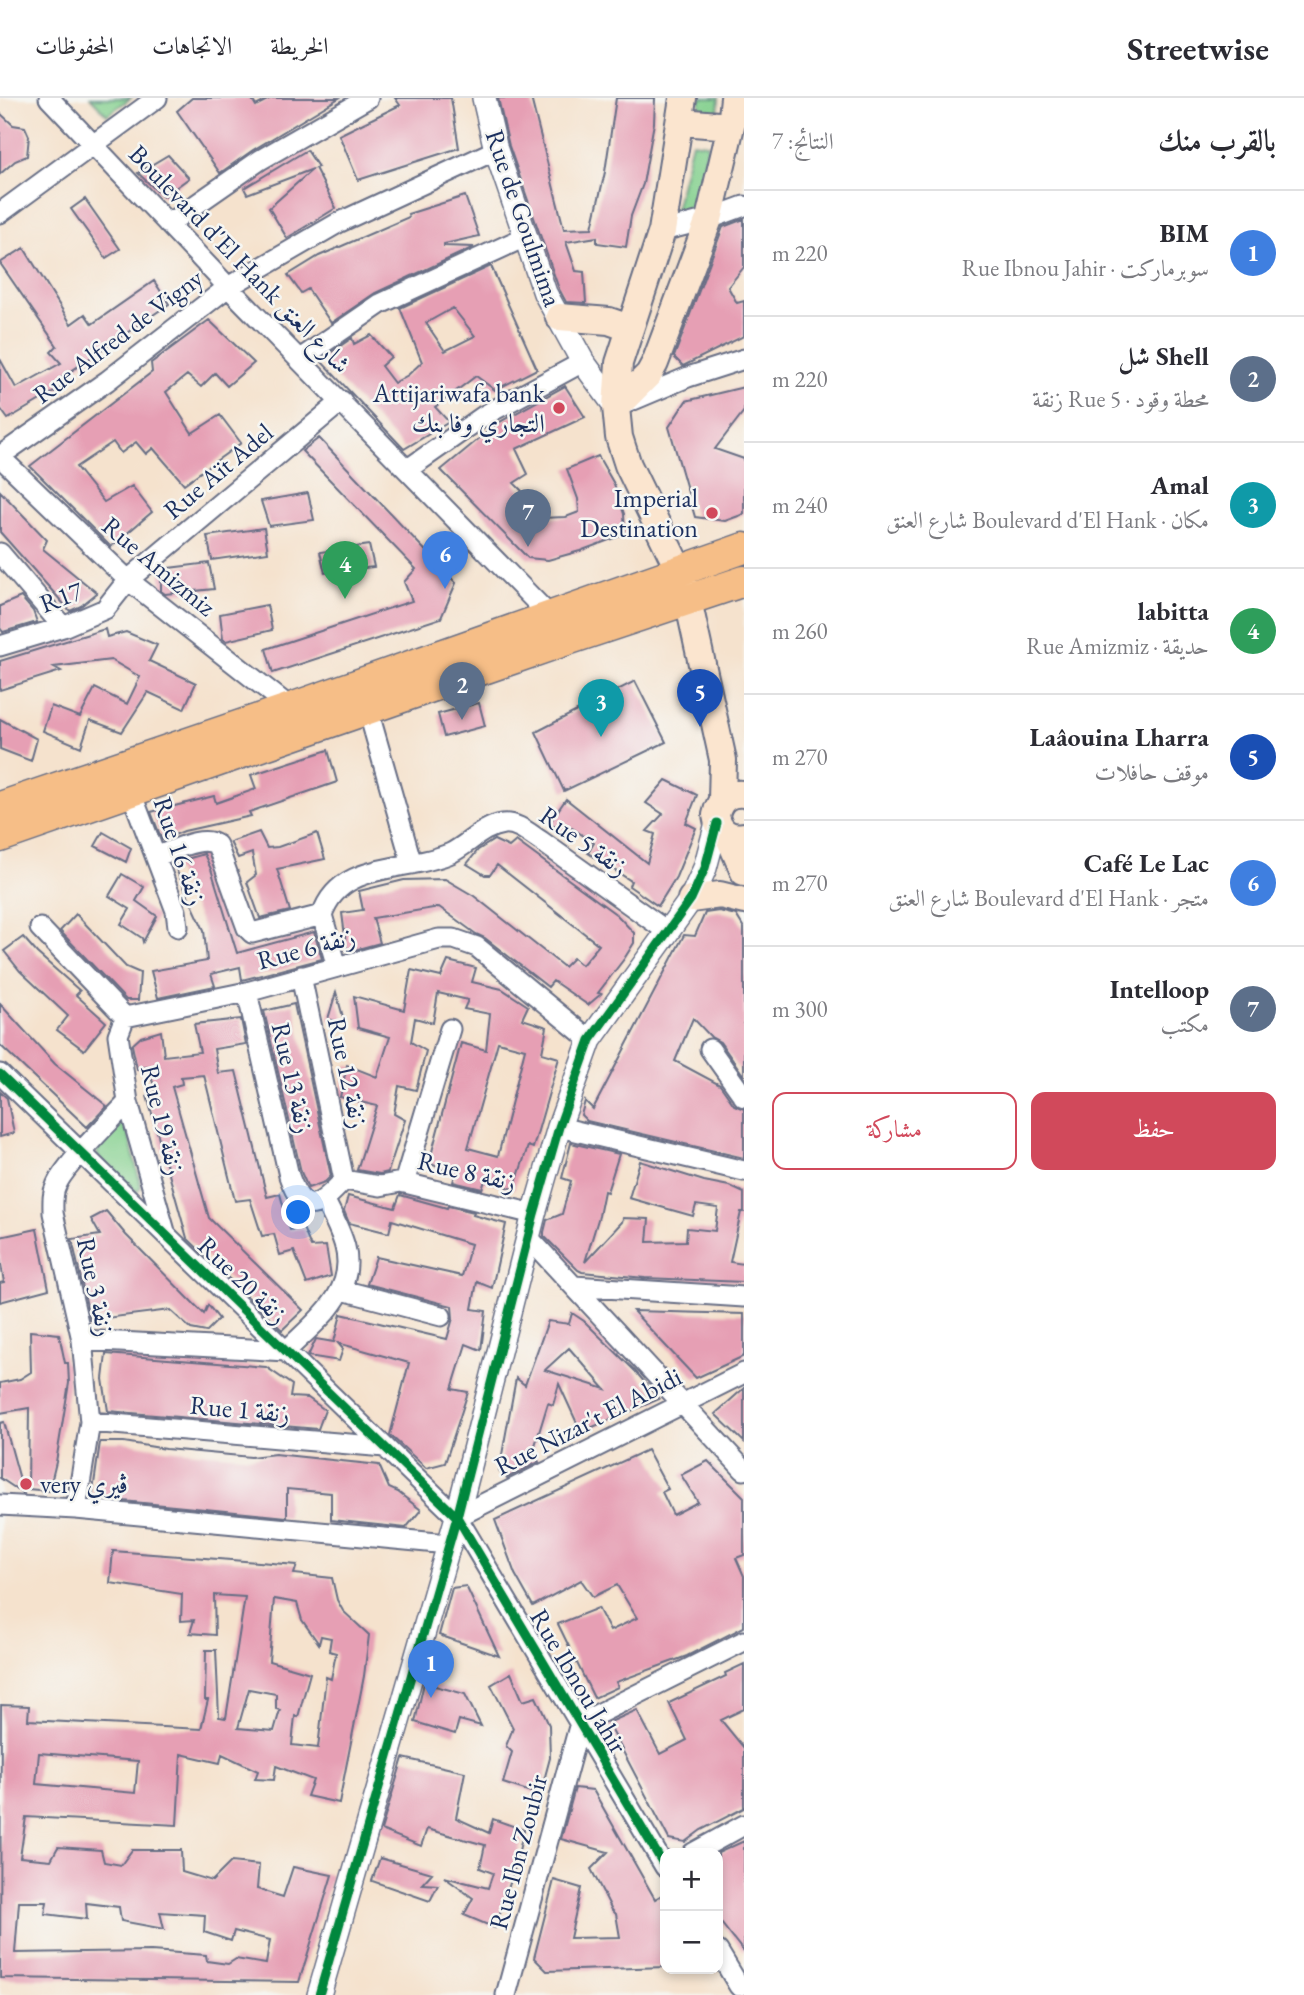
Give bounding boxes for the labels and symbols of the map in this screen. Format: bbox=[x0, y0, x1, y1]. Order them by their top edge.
street label: Rue de Goulmima bbox=[478, 125, 570, 312]
street label: Boulevard d'El Hank شارع العنق bbox=[118, 137, 358, 384]
street label: Rue Alfred de Vigny bbox=[26, 261, 210, 411]
place label: Attijariwafa bank التجاري وفا بنك bbox=[372, 376, 546, 444]
marker: Attijariwafa bank التجاري وفا بنك bbox=[551, 400, 567, 416]
street label: Rue Aït Adel bbox=[156, 415, 280, 527]
place label: Imperial Destination bbox=[580, 481, 698, 545]
pin: 7 bbox=[505, 489, 551, 547]
marker: Imperial Destination bbox=[704, 505, 720, 521]
street label: Rue Amizmiz bbox=[95, 509, 223, 624]
pin: 6 bbox=[422, 531, 468, 589]
pin: 4 bbox=[322, 541, 368, 599]
street label: R17 bbox=[35, 573, 88, 621]
pin: 2 bbox=[439, 662, 485, 720]
pin: 5 bbox=[677, 669, 723, 727]
pin: 3 bbox=[578, 679, 624, 737]
street label: Rue 16 زنقة bbox=[146, 792, 214, 910]
street label: Rue 5 زنقة bbox=[533, 798, 635, 884]
street label: Rue 6 زنقة bbox=[253, 919, 359, 977]
street label: Rue 12 زنقة bbox=[320, 1014, 376, 1132]
street label: Rue 13 زنقة bbox=[264, 1019, 322, 1137]
street label: Rue 19 زنقة bbox=[133, 1061, 193, 1179]
street label: Rue 8 زنقة bbox=[414, 1143, 520, 1199]
your location bbox=[281, 1195, 315, 1229]
street label: Rue 20 زنقة bbox=[191, 1229, 295, 1331]
street label: Rue 3 زنقة bbox=[69, 1234, 123, 1340]
street label: Rue Nizar't El Abidi bbox=[489, 1359, 687, 1483]
street label: Rue 1 زنقة bbox=[189, 1388, 291, 1430]
place label: very ڤيري bbox=[40, 1467, 128, 1505]
marker: very ڤيري bbox=[18, 1476, 34, 1492]
street label: Rue Ibnou Jahir bbox=[522, 1602, 636, 1760]
pin: 1 bbox=[408, 1640, 454, 1698]
street label: Rue Ibn Zoubir bbox=[481, 1770, 555, 1933]

